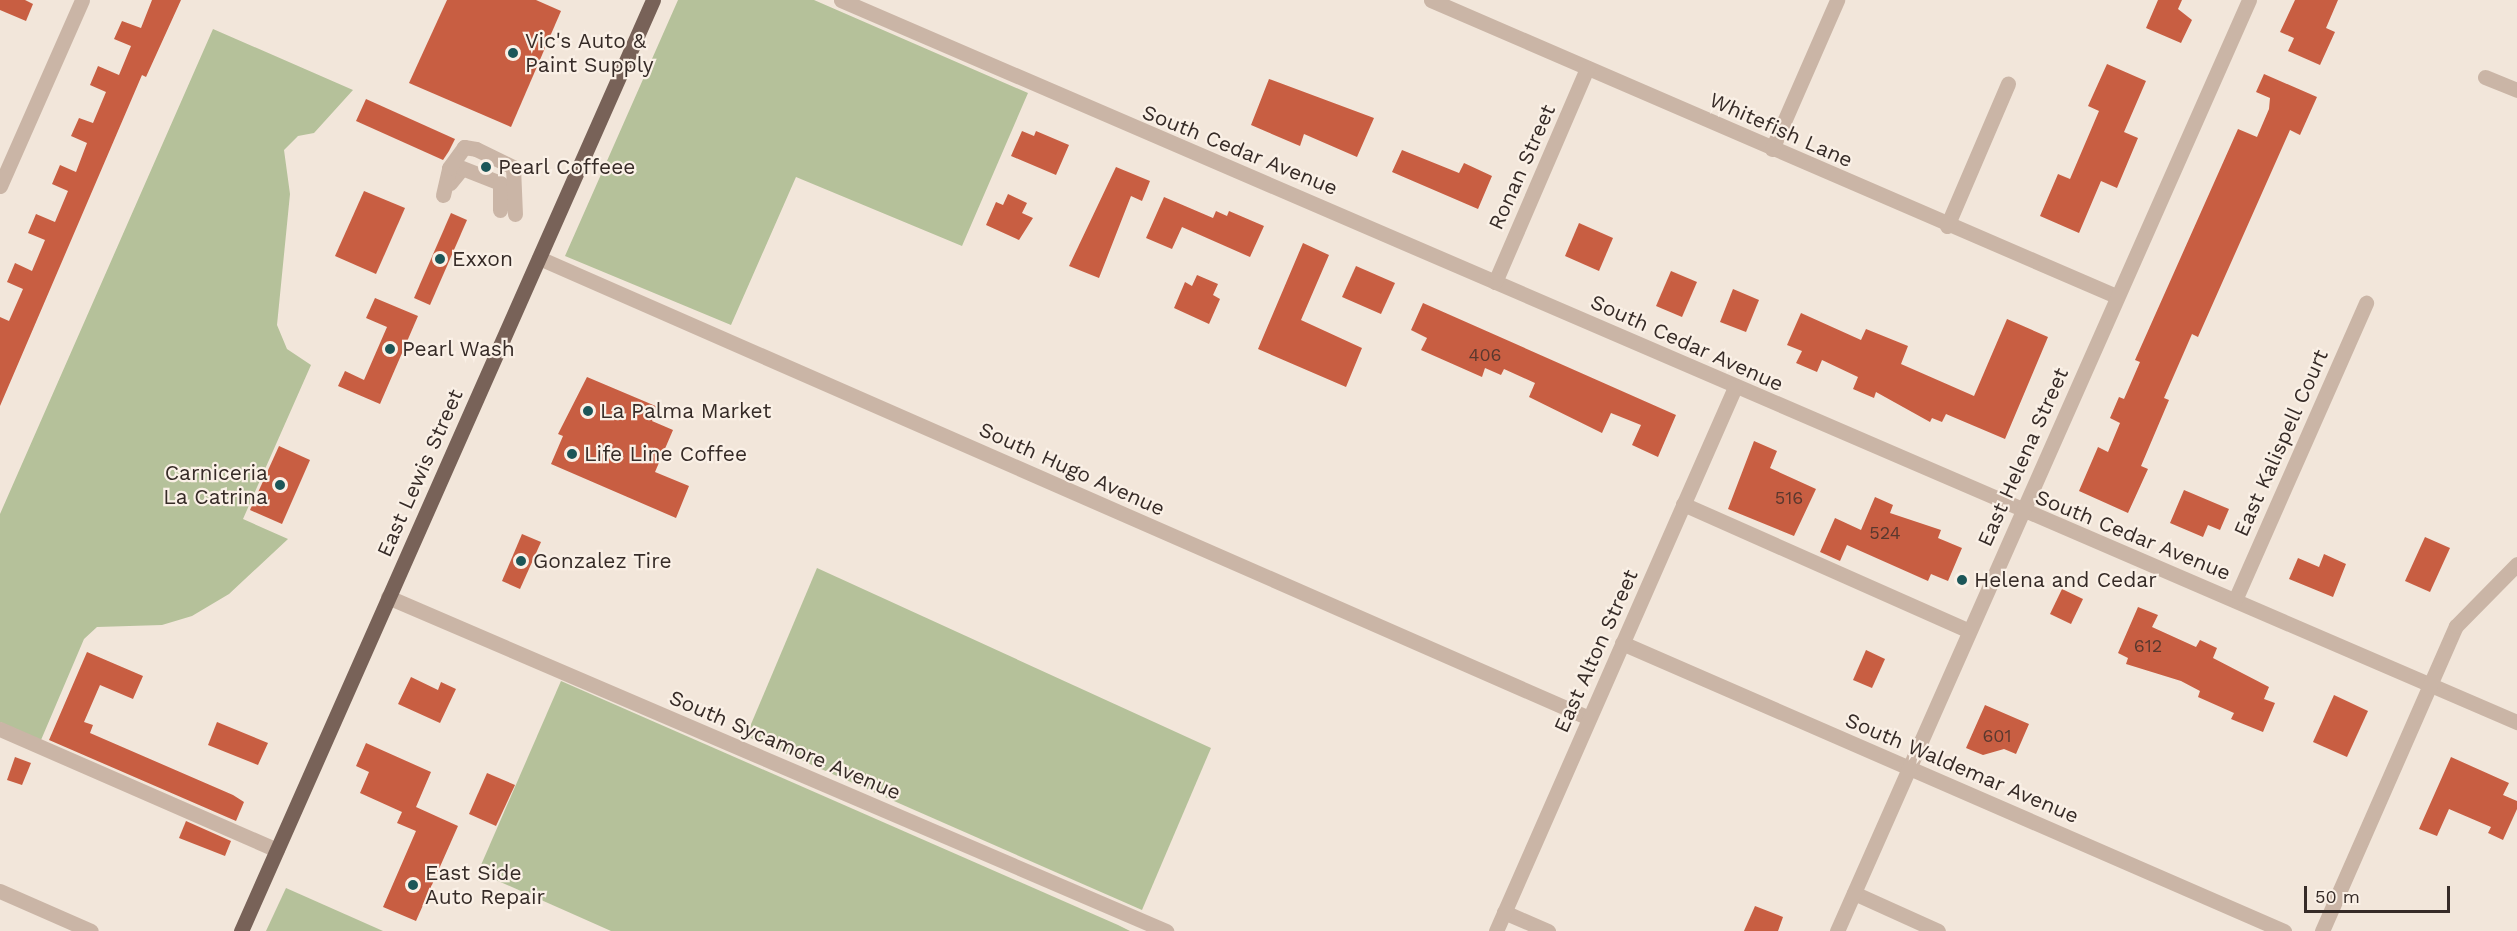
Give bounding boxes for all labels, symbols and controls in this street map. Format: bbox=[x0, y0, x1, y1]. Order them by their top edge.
place label: Vic's Auto & Paint Supply bbox=[525, 28, 653, 78]
marker: Vic's Auto & Paint Supply bbox=[506, 46, 520, 60]
street label: Whitefish Lane bbox=[1705, 87, 1857, 173]
street label: South Cedar Avenue bbox=[1138, 99, 1342, 201]
street label: Ronan Street bbox=[1483, 100, 1561, 234]
place label: Pearl Coffeee bbox=[498, 154, 636, 180]
marker: Pearl Coffeee bbox=[479, 160, 493, 174]
place label: Exxon bbox=[452, 246, 513, 272]
marker: Exxon bbox=[433, 252, 447, 266]
street label: South Cedar Avenue bbox=[1586, 289, 1788, 397]
place label: Pearl Wash bbox=[402, 336, 516, 362]
marker: Pearl Wash bbox=[383, 342, 397, 356]
house number: 406 bbox=[1468, 344, 1502, 366]
street label: East Kalispell Court bbox=[2228, 345, 2334, 541]
street label: East Helena Street bbox=[1972, 364, 2074, 550]
street label: East Lewis Street bbox=[372, 385, 468, 561]
place label: La Palma Market bbox=[600, 398, 772, 424]
marker: La Palma Market bbox=[581, 404, 595, 418]
street label: South Hugo Avenue bbox=[975, 417, 1169, 521]
place label: Life Line Coffee bbox=[584, 441, 747, 467]
marker: Life Line Coffee bbox=[565, 447, 579, 461]
place label: Carniceria La Catrina bbox=[163, 460, 268, 510]
marker: Carniceria La Catrina bbox=[273, 478, 287, 492]
street label: South Cedar Avenue bbox=[2031, 484, 2235, 586]
house number: 516 bbox=[1775, 487, 1803, 509]
house number: 524 bbox=[1869, 522, 1901, 544]
place label: Gonzalez Tire bbox=[533, 548, 672, 574]
marker: Gonzalez Tire bbox=[514, 554, 528, 568]
street label: East Alton Street bbox=[1549, 565, 1643, 737]
place label: Helena and Cedar bbox=[1974, 567, 2157, 593]
marker: Helena and Cedar bbox=[1955, 573, 1969, 587]
house number: 612 bbox=[2134, 635, 2162, 657]
street label: South Sycamore Avenue bbox=[665, 685, 905, 805]
street label: South Waldemar Avenue bbox=[1841, 707, 2083, 829]
house number: 601 bbox=[1982, 725, 2012, 747]
place label: East Side Auto Repair bbox=[425, 860, 545, 910]
scale bar bbox=[2307, 874, 2452, 912]
marker: East Side Auto Repair bbox=[406, 878, 420, 892]
text: 50 m bbox=[2315, 886, 2360, 907]

